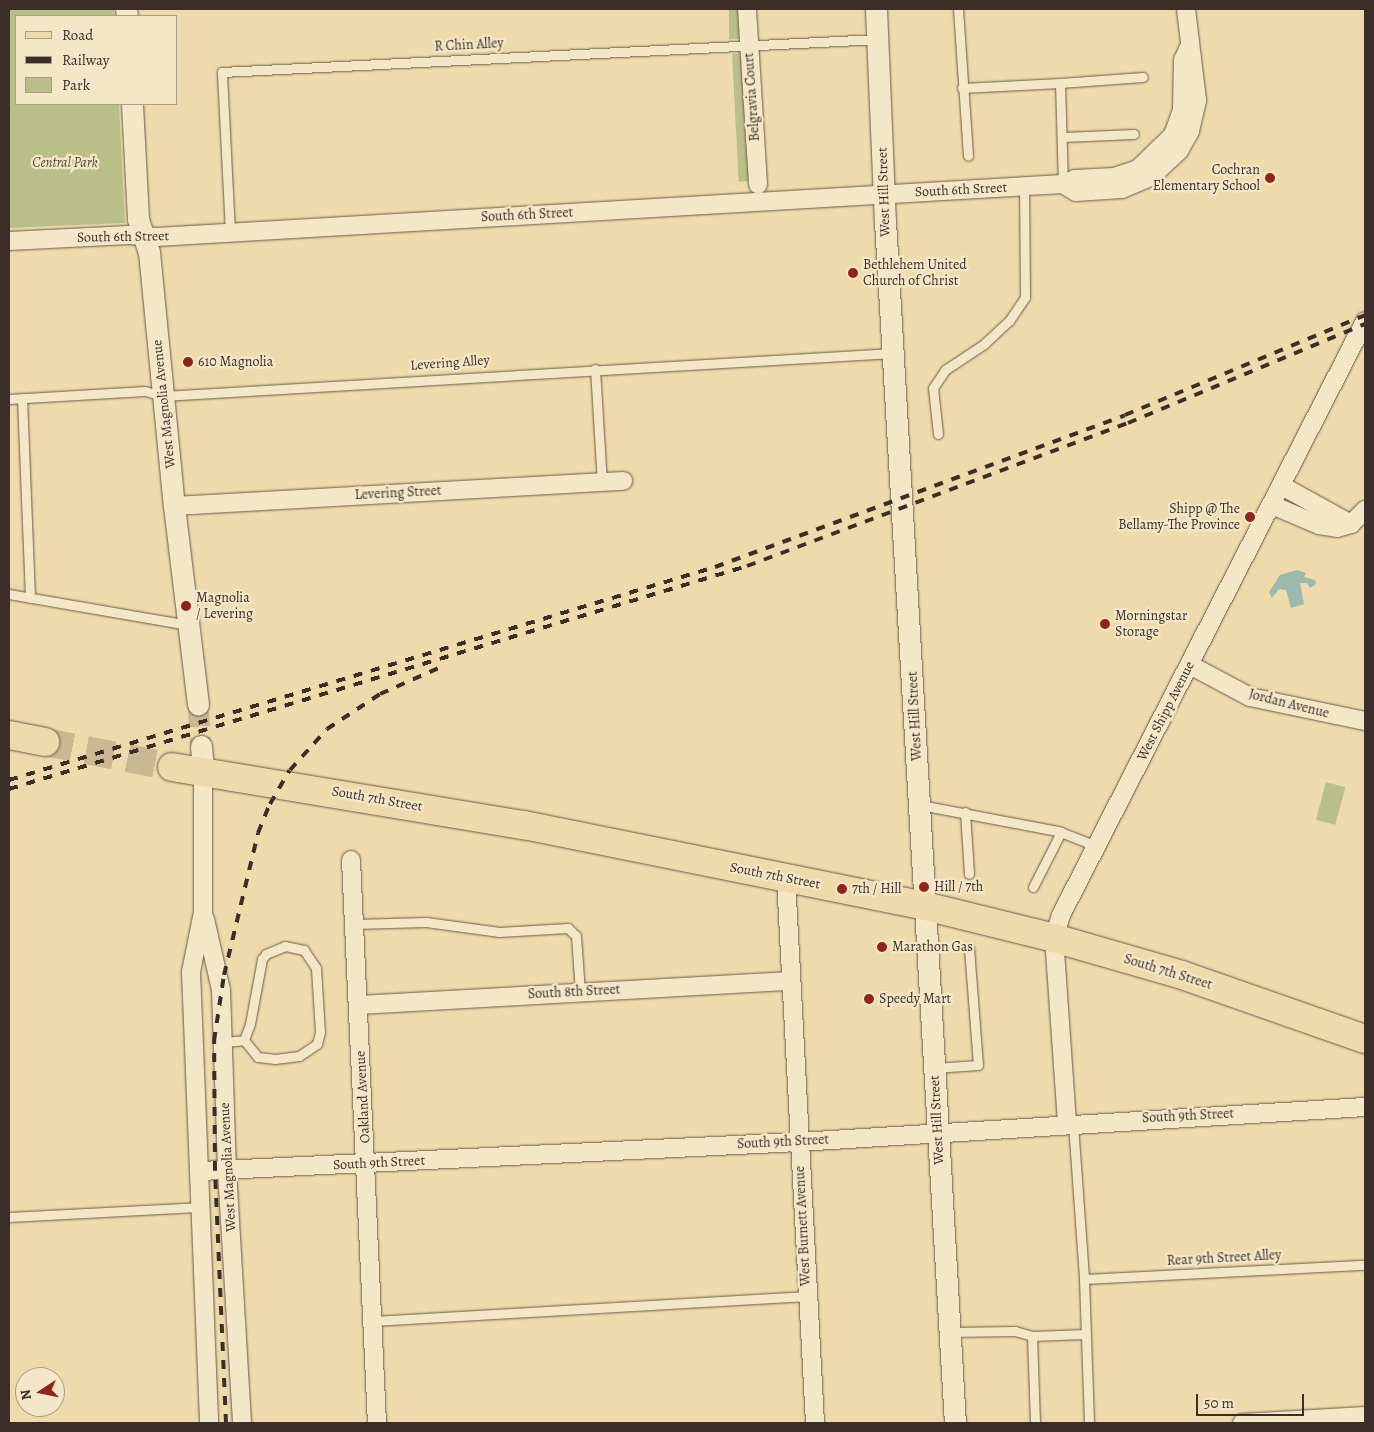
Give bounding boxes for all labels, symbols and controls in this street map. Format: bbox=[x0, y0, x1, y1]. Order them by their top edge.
legend bbox=[15, 15, 178, 105]
text: Road bbox=[62, 25, 93, 45]
street label: R Chin Alley bbox=[434, 35, 504, 55]
text: Railway bbox=[62, 50, 109, 70]
street label: Belgravia Court bbox=[741, 52, 763, 142]
text: Park bbox=[62, 75, 90, 95]
street label: West Hill Street bbox=[874, 147, 894, 237]
park label: Central Park bbox=[32, 155, 98, 171]
place label: Cochran Elementary School bbox=[1153, 162, 1260, 194]
marker: Cochran Elementary School bbox=[1264, 172, 1276, 184]
street label: South 6th Street bbox=[914, 179, 1008, 201]
street label: South 6th Street bbox=[480, 204, 574, 226]
street label: South 6th Street bbox=[77, 228, 169, 246]
place label: Bethlehem United Church of Christ bbox=[863, 257, 967, 290]
marker: Bethlehem United Church of Christ bbox=[847, 267, 859, 279]
street label: West Magnolia Avenue bbox=[149, 339, 179, 469]
street label: Levering Alley bbox=[410, 352, 490, 374]
place label: 610 Magnolia bbox=[198, 354, 273, 370]
marker: 610 Magnolia bbox=[182, 356, 194, 368]
street label: Levering Street bbox=[354, 482, 442, 504]
place label: Shipp @ The Bellamy-The Province bbox=[1118, 501, 1240, 534]
marker: Shipp @ The Bellamy-The Province bbox=[1244, 511, 1256, 523]
place label: Magnolia / Levering bbox=[196, 590, 253, 622]
marker: Magnolia / Levering bbox=[180, 600, 192, 612]
place label: Morningstar Storage bbox=[1115, 608, 1187, 640]
marker: Morningstar Storage bbox=[1099, 618, 1111, 630]
street label: West Shipp Avenue bbox=[1134, 659, 1198, 763]
street label: West Hill Street bbox=[904, 671, 926, 761]
street label: Jordan Avenue bbox=[1247, 686, 1331, 722]
street label: South 7th Street bbox=[330, 783, 424, 815]
street label: South 7th Street bbox=[728, 859, 822, 893]
place label: Hill / 7th bbox=[934, 879, 983, 895]
place label: 7th / Hill bbox=[852, 881, 901, 897]
marker: Hill / 7th bbox=[918, 881, 930, 893]
marker: 7th / Hill bbox=[836, 883, 848, 895]
place label: Marathon Gas bbox=[892, 939, 973, 955]
marker: Marathon Gas bbox=[876, 941, 888, 953]
street label: South 7th Street bbox=[1122, 951, 1214, 993]
street label: South 8th Street bbox=[527, 981, 621, 1003]
place label: Speedy Mart bbox=[879, 991, 951, 1007]
marker: Speedy Mart bbox=[863, 993, 875, 1005]
street label: Oakland Avenue bbox=[352, 1050, 374, 1144]
street label: West Hill Street bbox=[926, 1075, 948, 1165]
street label: West Magnolia Avenue bbox=[216, 1102, 240, 1232]
street label: South 9th Street bbox=[1142, 1105, 1234, 1127]
street label: South 9th Street bbox=[737, 1131, 829, 1153]
street label: South 9th Street bbox=[333, 1152, 425, 1174]
street label: West Burnett Avenue bbox=[791, 1166, 815, 1286]
street label: Rear 9th Street Alley bbox=[1166, 1247, 1282, 1269]
north arrow bbox=[15, 1367, 65, 1417]
scale bar bbox=[1199, 1384, 1306, 1416]
text: N bbox=[15, 1388, 36, 1402]
text: 50 m bbox=[1204, 1393, 1234, 1413]

